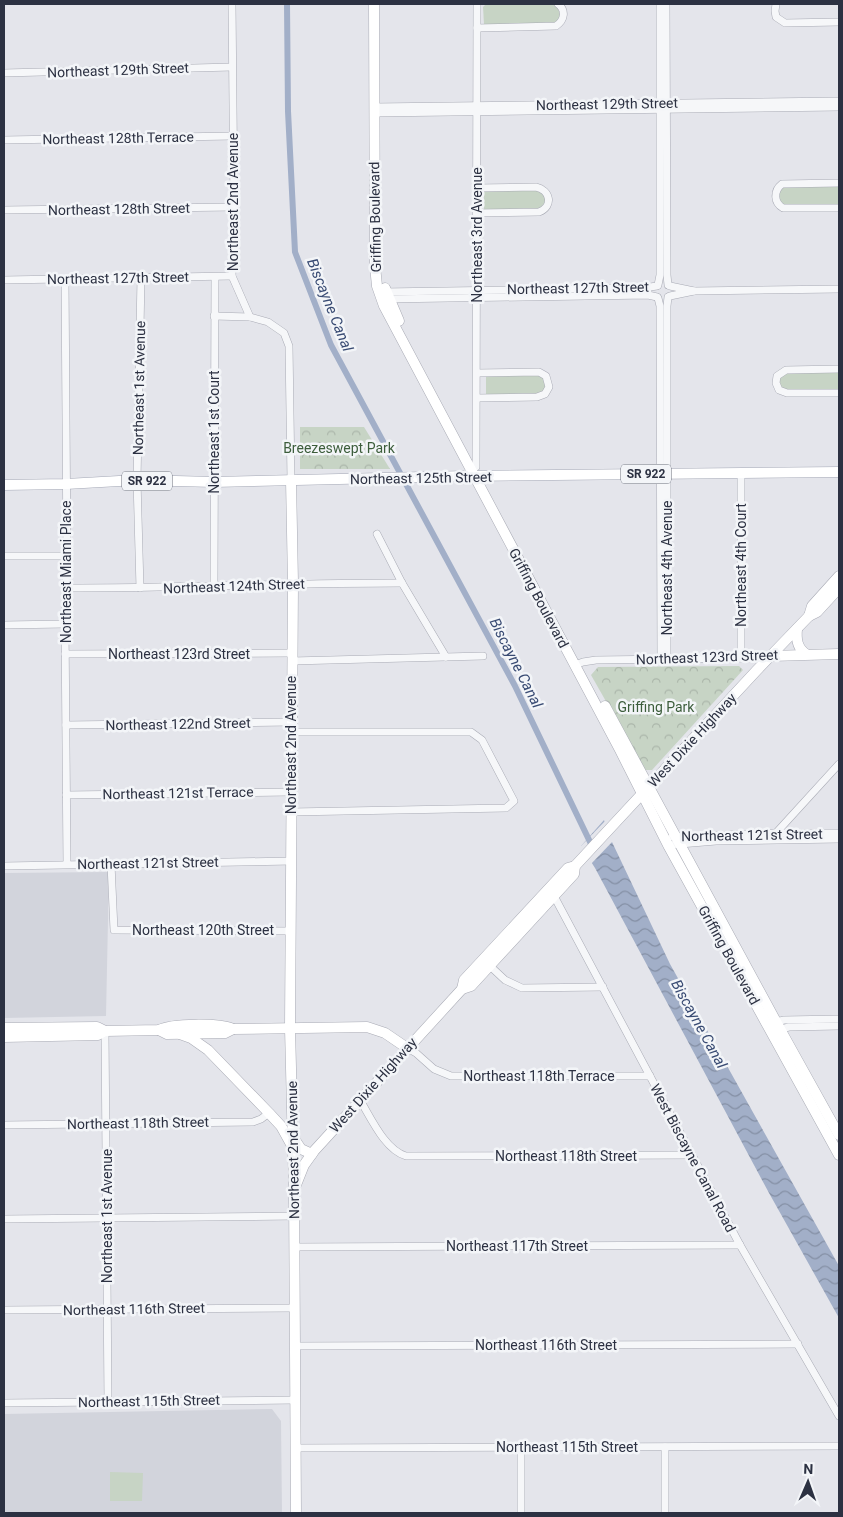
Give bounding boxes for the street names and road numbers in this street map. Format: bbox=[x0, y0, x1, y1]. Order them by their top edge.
street label: Northeast 129th Street bbox=[47, 60, 190, 80]
street label: Northeast 129th Street bbox=[536, 95, 679, 113]
street label: Northeast 128th Terrace bbox=[42, 129, 194, 147]
street label: Northeast 2nd Avenue bbox=[225, 133, 241, 271]
street label: Griffing Boulevard bbox=[366, 162, 384, 272]
street label: Northeast 3rd Avenue bbox=[469, 167, 485, 303]
street label: Northeast 128th Street bbox=[48, 200, 191, 218]
street label: Northeast 127th Street bbox=[47, 269, 190, 287]
street label: Northeast 127th Street bbox=[507, 279, 650, 297]
street label: Northeast 1st Avenue bbox=[130, 321, 148, 455]
street label: Northeast 1st Court bbox=[206, 370, 222, 494]
road number: SR 922 bbox=[621, 464, 671, 484]
street label: Northeast 125th Street bbox=[350, 469, 493, 487]
road number: SR 922 bbox=[122, 472, 172, 491]
street label: Northeast 4th Avenue bbox=[659, 500, 675, 636]
street label: Northeast Miami Place bbox=[58, 501, 74, 643]
street label: Northeast 4th Court bbox=[733, 503, 749, 627]
street label: Griffing Boulevard bbox=[506, 545, 572, 651]
street label: Northeast 124th Street bbox=[163, 576, 306, 596]
street label: Northeast 123rd Street bbox=[108, 646, 251, 662]
street label: Northeast 123rd Street bbox=[636, 647, 779, 667]
street label: Northeast 2nd Avenue bbox=[283, 676, 299, 814]
street label: West Dixie Highway bbox=[644, 690, 740, 790]
street label: Northeast 122nd Street bbox=[105, 715, 251, 733]
street label: Northeast 121st Terrace bbox=[102, 784, 254, 802]
street label: Northeast 121st Street bbox=[681, 826, 823, 844]
street label: Northeast 121st Street bbox=[77, 854, 219, 872]
street label: Griffing Boulevard bbox=[695, 903, 763, 1007]
street label: Northeast 120th Street bbox=[132, 922, 274, 938]
street label: West Dixie Highway bbox=[326, 1034, 420, 1136]
street label: Northeast 118th Terrace bbox=[463, 1068, 615, 1084]
street label: Northeast 2nd Avenue bbox=[284, 1081, 302, 1219]
street label: West Biscayne Canal Road bbox=[647, 1081, 739, 1235]
street label: Northeast 118th Street bbox=[67, 1114, 210, 1132]
street label: Northeast 118th Street bbox=[495, 1148, 637, 1164]
street label: Northeast 1st Avenue bbox=[99, 1149, 115, 1283]
street label: Northeast 117th Street bbox=[446, 1238, 588, 1254]
street label: Northeast 116th Street bbox=[63, 1300, 206, 1318]
street label: Northeast 116th Street bbox=[475, 1337, 617, 1353]
street label: Northeast 115th Street bbox=[78, 1392, 221, 1410]
street label: Northeast 115th Street bbox=[496, 1439, 638, 1455]

